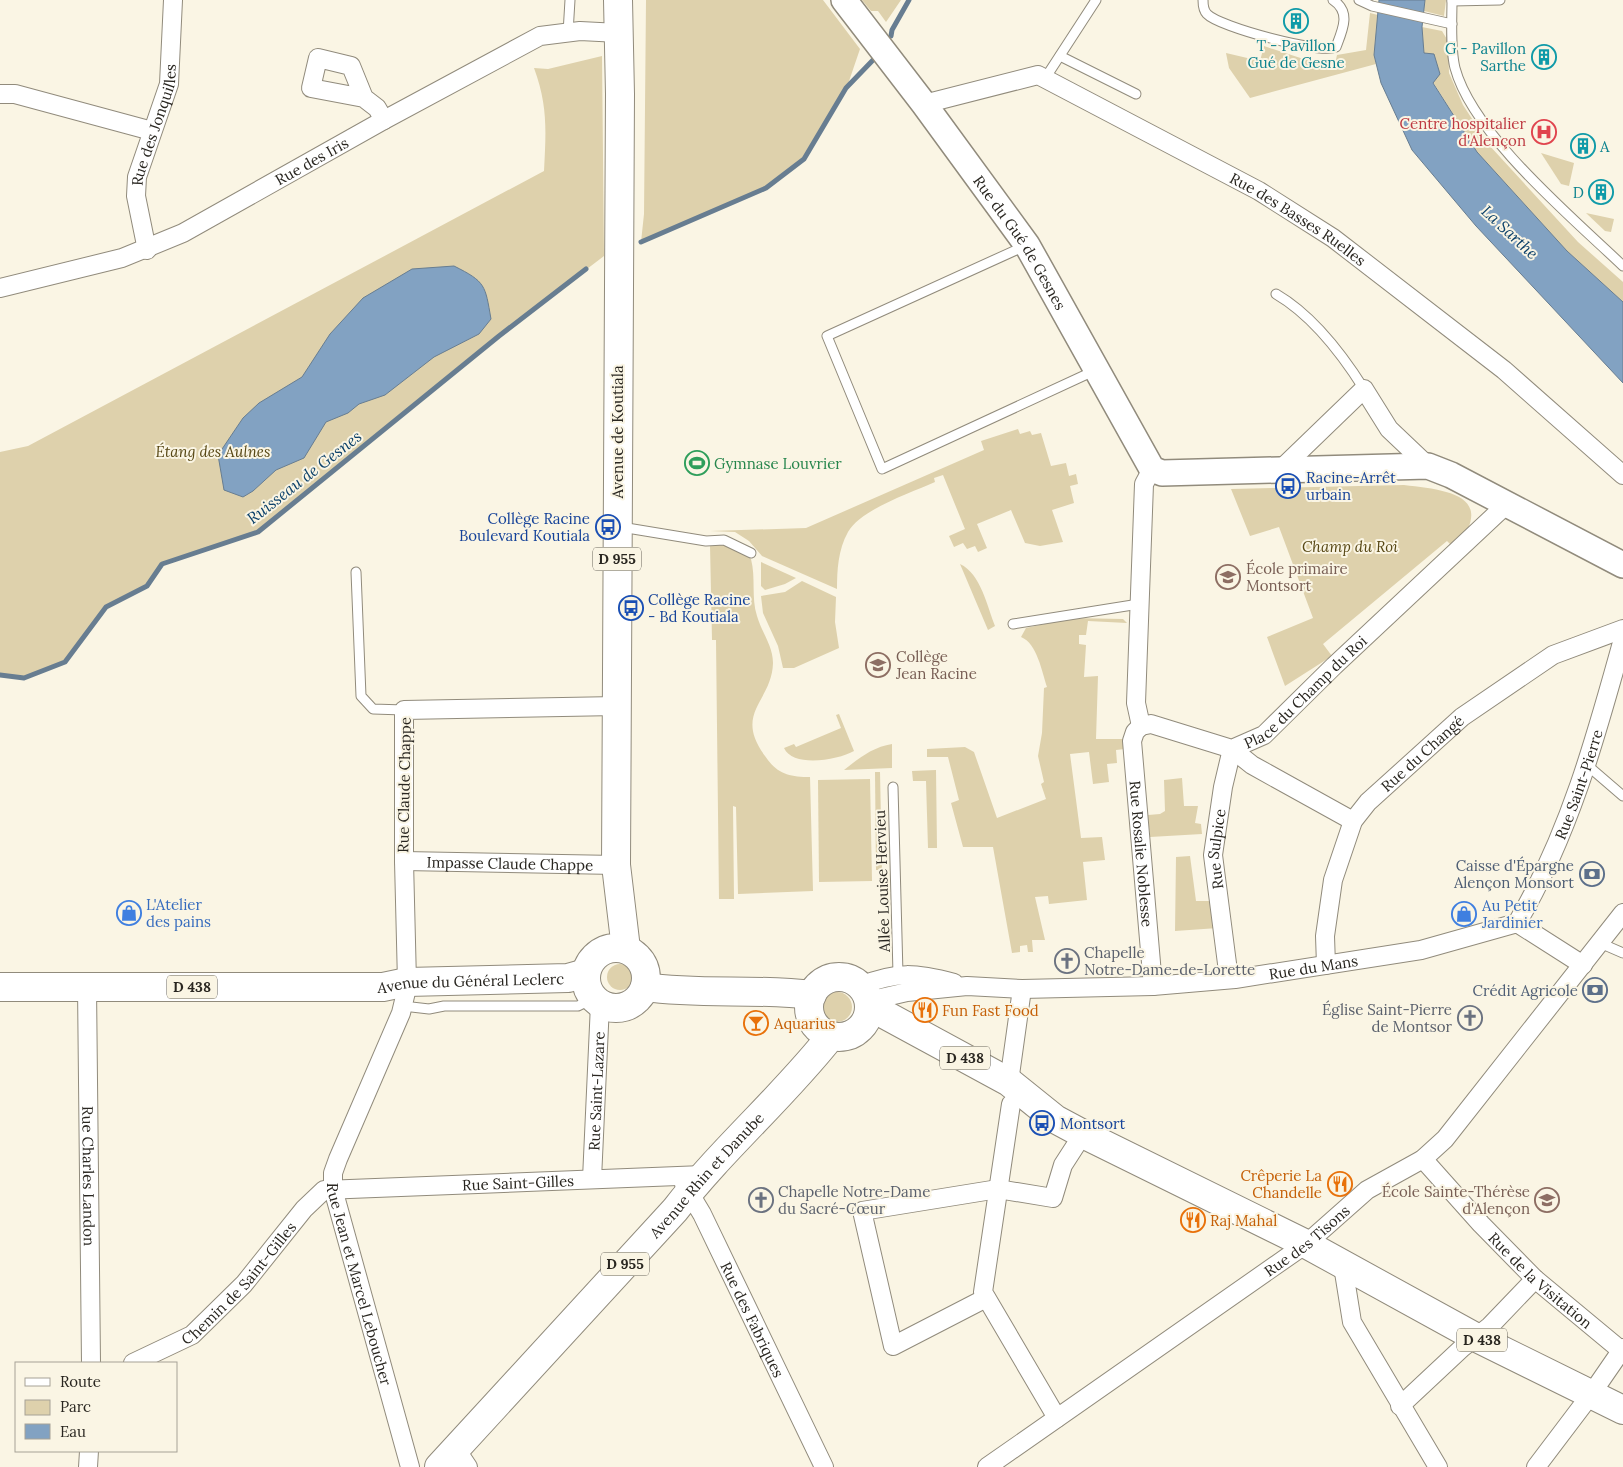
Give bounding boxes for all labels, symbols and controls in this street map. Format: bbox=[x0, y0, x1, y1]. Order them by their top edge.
building icon: T - Pavillon Gué de Gesne bbox=[1283, 8, 1309, 34]
place label: T - Pavillon Gué de Gesne bbox=[1247, 36, 1345, 72]
place label: G - Pavillon Sarthe bbox=[1445, 39, 1526, 75]
building icon: G - Pavillon Sarthe bbox=[1531, 44, 1557, 70]
street label: Rue des Jonquilles bbox=[127, 63, 179, 186]
place label: Centre hospitalier d'Alençon bbox=[1400, 114, 1527, 150]
hospital icon: Centre hospitalier d'Alençon bbox=[1531, 119, 1557, 145]
street label: Rue des Iris bbox=[272, 133, 352, 189]
building icon: A bbox=[1570, 133, 1596, 159]
place label: A bbox=[1599, 137, 1610, 156]
street label: Rue des Basses Ruelles bbox=[1227, 168, 1370, 270]
street label: Rue du Gué de Gesnes bbox=[970, 171, 1071, 313]
building icon: D bbox=[1588, 179, 1614, 205]
place label: D bbox=[1573, 183, 1584, 202]
water label: La Sarthe bbox=[1478, 201, 1543, 263]
street label: Avenue de Koutiala bbox=[608, 365, 627, 500]
water label: Ruisseau de Gesnes bbox=[243, 426, 365, 528]
park label: Étang des Aulnes bbox=[156, 442, 270, 461]
sports icon: Gymnase Louvrier bbox=[684, 450, 710, 476]
place label: Gymnase Louvrier bbox=[714, 454, 842, 473]
place label: Racine-Arrêt urbain bbox=[1306, 468, 1396, 504]
bus stop icon: Racine-Arrêt urbain bbox=[1275, 473, 1301, 499]
place label: Collège Racine Boulevard Koutiala bbox=[459, 509, 590, 545]
bus stop icon: Collège Racine Boulevard Koutiala bbox=[595, 514, 621, 540]
park label: Champ du Roi bbox=[1302, 537, 1398, 556]
road number: D 955 bbox=[593, 548, 641, 570]
place label: École primaire Montsort bbox=[1246, 559, 1348, 595]
school or university icon: École primaire Montsort bbox=[1215, 564, 1241, 590]
place label: Collège Racine - Bd Koutiala bbox=[648, 590, 750, 626]
bus stop icon: Collège Racine - Bd Koutiala bbox=[618, 595, 644, 621]
street label: Place du Champ du Roi bbox=[1241, 631, 1371, 752]
place label: Collège Jean Racine bbox=[895, 647, 977, 683]
school or university icon: Collège Jean Racine bbox=[865, 652, 891, 678]
street label: Rue du Changé bbox=[1377, 711, 1467, 795]
street label: Rue Claude Chappe bbox=[393, 717, 415, 853]
street label: Rue Saint-Pierre bbox=[1550, 727, 1606, 842]
street label: Rue Rosalie Noblesse bbox=[1126, 780, 1157, 928]
street label: Rue Sulpice bbox=[1203, 808, 1229, 891]
street label: Allée Louise Hervieu bbox=[870, 810, 894, 953]
street label: Impasse Claude Chappe bbox=[426, 852, 593, 874]
place label: Caisse d'Épargne Alençon Monsort bbox=[1453, 856, 1574, 892]
bank icon: Caisse d'Épargne Alençon Monsort bbox=[1579, 861, 1605, 887]
place label: L'Atelier des pains bbox=[146, 895, 211, 931]
place label: Au Petit Jardinier bbox=[1481, 896, 1543, 932]
shop icon: L'Atelier des pains bbox=[116, 900, 142, 926]
shop icon: Au Petit Jardinier bbox=[1451, 901, 1477, 927]
place label: Chapelle Notre-Dame-de-Lorette bbox=[1084, 943, 1255, 979]
church icon: Chapelle Notre-Dame-de-Lorette bbox=[1054, 948, 1080, 974]
street label: Rue du Mans bbox=[1267, 950, 1359, 983]
street label: Avenue du Général Leclerc bbox=[376, 969, 564, 997]
road number: D 438 bbox=[167, 976, 217, 999]
bank icon: Crédit Agricole bbox=[1582, 977, 1608, 1003]
place label: Crédit Agricole bbox=[1473, 981, 1578, 1000]
restaurant icon: Fun Fast Food bbox=[912, 997, 938, 1023]
place label: Église Saint-Pierre de Montsor bbox=[1322, 1000, 1452, 1036]
place label: Fun Fast Food bbox=[942, 1001, 1039, 1020]
church icon: Église Saint-Pierre de Montsor bbox=[1457, 1005, 1483, 1031]
bar icon: Aquarius bbox=[743, 1010, 769, 1036]
place label: Aquarius bbox=[773, 1014, 835, 1033]
street label: Rue Saint-Lazare bbox=[584, 1031, 608, 1151]
road number: D 438 bbox=[940, 1046, 990, 1070]
street label: Rue Charles Landon bbox=[79, 1106, 99, 1246]
street label: Avenue Rhin et Danube bbox=[644, 1108, 767, 1242]
bus stop icon: Montsort bbox=[1029, 1110, 1055, 1136]
place label: Montsort bbox=[1060, 1114, 1126, 1133]
place label: Crêperie La Chandelle bbox=[1240, 1166, 1322, 1202]
street label: Rue Saint-Gilles bbox=[462, 1171, 574, 1194]
restaurant icon: Crêperie La Chandelle bbox=[1327, 1171, 1353, 1197]
place label: Chapelle Notre-Dame du Sacré-Cœur bbox=[778, 1182, 930, 1218]
place label: École Sainte-Thérèse d'Alençon bbox=[1382, 1182, 1530, 1218]
street label: Rue Jean et Marcel Leboucher bbox=[324, 1183, 397, 1388]
church icon: Chapelle Notre-Dame du Sacré-Cœur bbox=[748, 1187, 774, 1213]
school or university icon: École Sainte-Thérèse d'Alençon bbox=[1534, 1187, 1560, 1213]
street label: Rue des Tisons bbox=[1260, 1200, 1353, 1280]
restaurant icon: Raj Mahal bbox=[1180, 1207, 1206, 1233]
place label: Raj Mahal bbox=[1210, 1211, 1277, 1230]
street label: Chemin de Saint-Gilles bbox=[178, 1218, 300, 1348]
street label: Rue de la Visitation bbox=[1485, 1228, 1596, 1332]
road number: D 955 bbox=[601, 1252, 649, 1276]
street label: Rue des Fabriques bbox=[717, 1259, 789, 1380]
road number: D 438 bbox=[1457, 1328, 1507, 1352]
legend bbox=[15, 1362, 178, 1452]
text: Route bbox=[60, 1372, 101, 1391]
text: Parc bbox=[60, 1397, 91, 1416]
text: Eau bbox=[60, 1422, 86, 1441]

